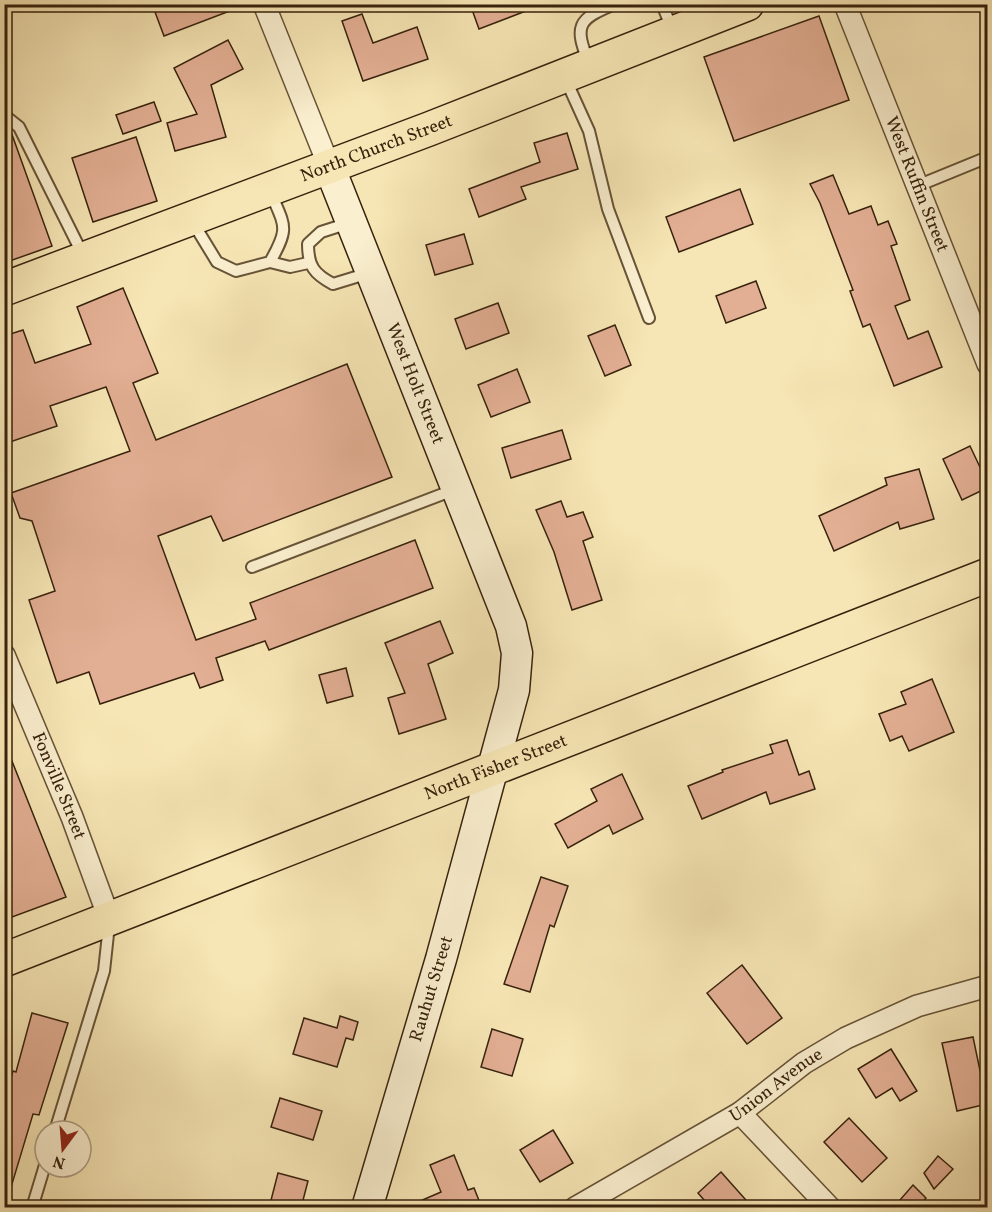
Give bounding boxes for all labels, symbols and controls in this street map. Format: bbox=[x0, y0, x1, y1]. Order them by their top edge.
street label: North Church Street bbox=[297, 109, 456, 189]
street label: West Ruffin Street bbox=[878, 113, 955, 256]
street label: West Holt Street bbox=[380, 319, 450, 448]
street label: North Fisher Street bbox=[421, 728, 571, 807]
street label: Fonville Street bbox=[25, 729, 92, 843]
street label: Rauhut Street bbox=[404, 933, 460, 1045]
street label: Union Avenue bbox=[725, 1042, 828, 1129]
north arrow bbox=[33, 1119, 93, 1179]
text: N bbox=[50, 1149, 68, 1174]

